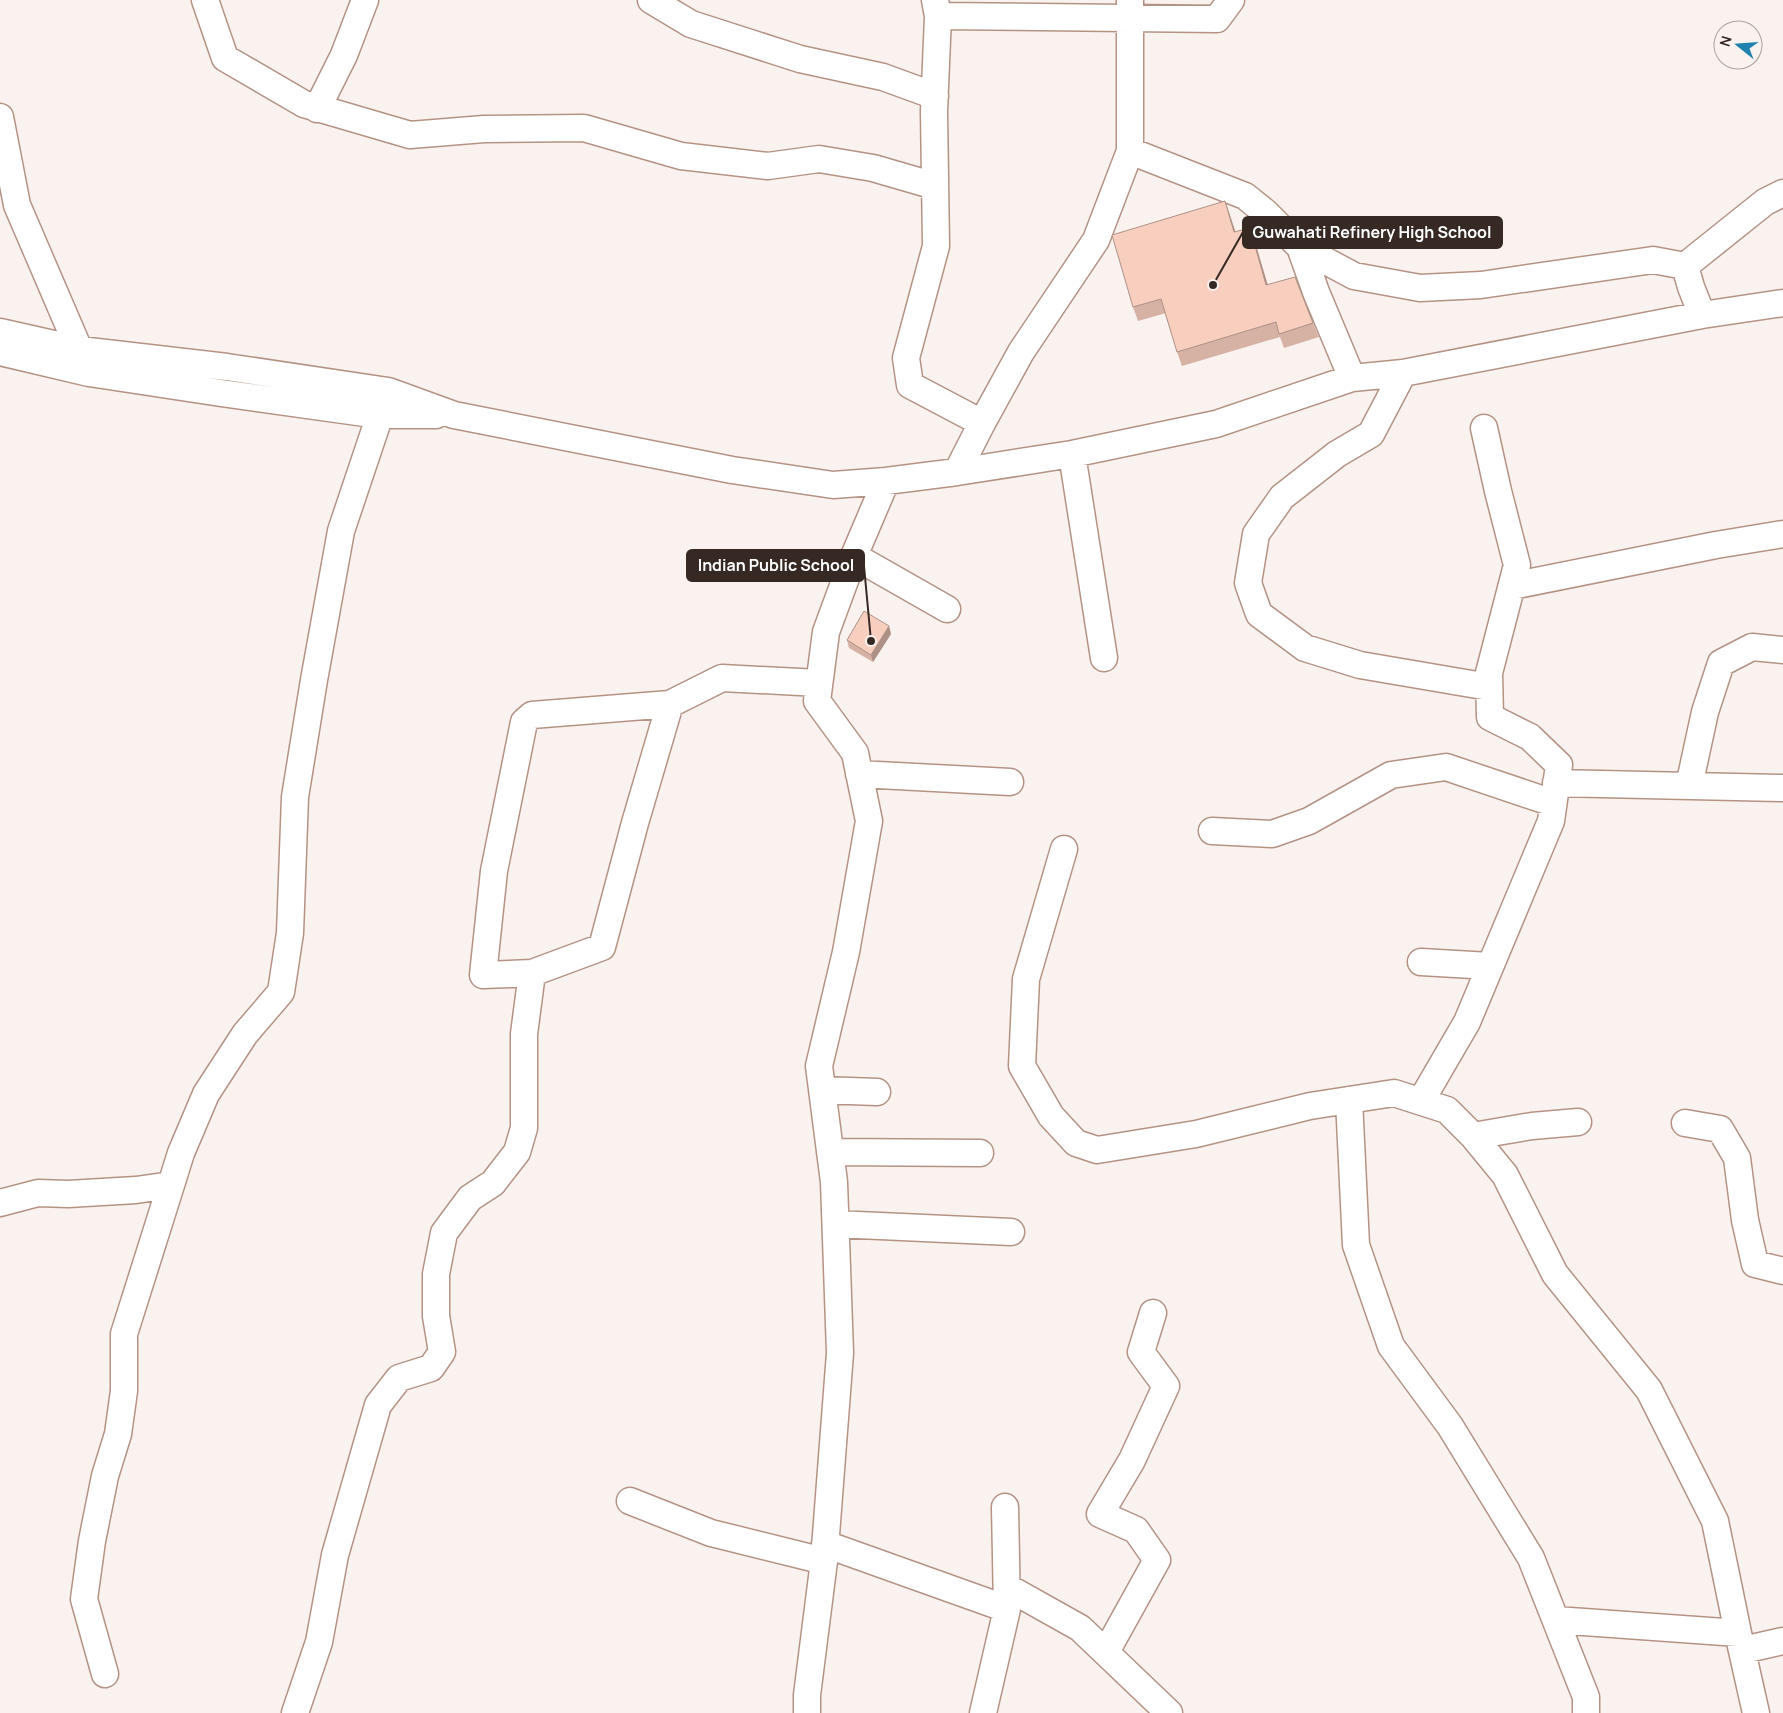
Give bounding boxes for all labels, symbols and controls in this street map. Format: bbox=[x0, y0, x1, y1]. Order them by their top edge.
north arrow bbox=[1713, 20, 1763, 70]
text: N bbox=[1715, 33, 1736, 49]
callout: Guwahati Refinery High School bbox=[1243, 217, 1502, 248]
text: Guwahati Refinery High School bbox=[1253, 221, 1491, 243]
callout: Indian Public School bbox=[687, 550, 864, 581]
text: Indian Public School bbox=[698, 554, 854, 576]

